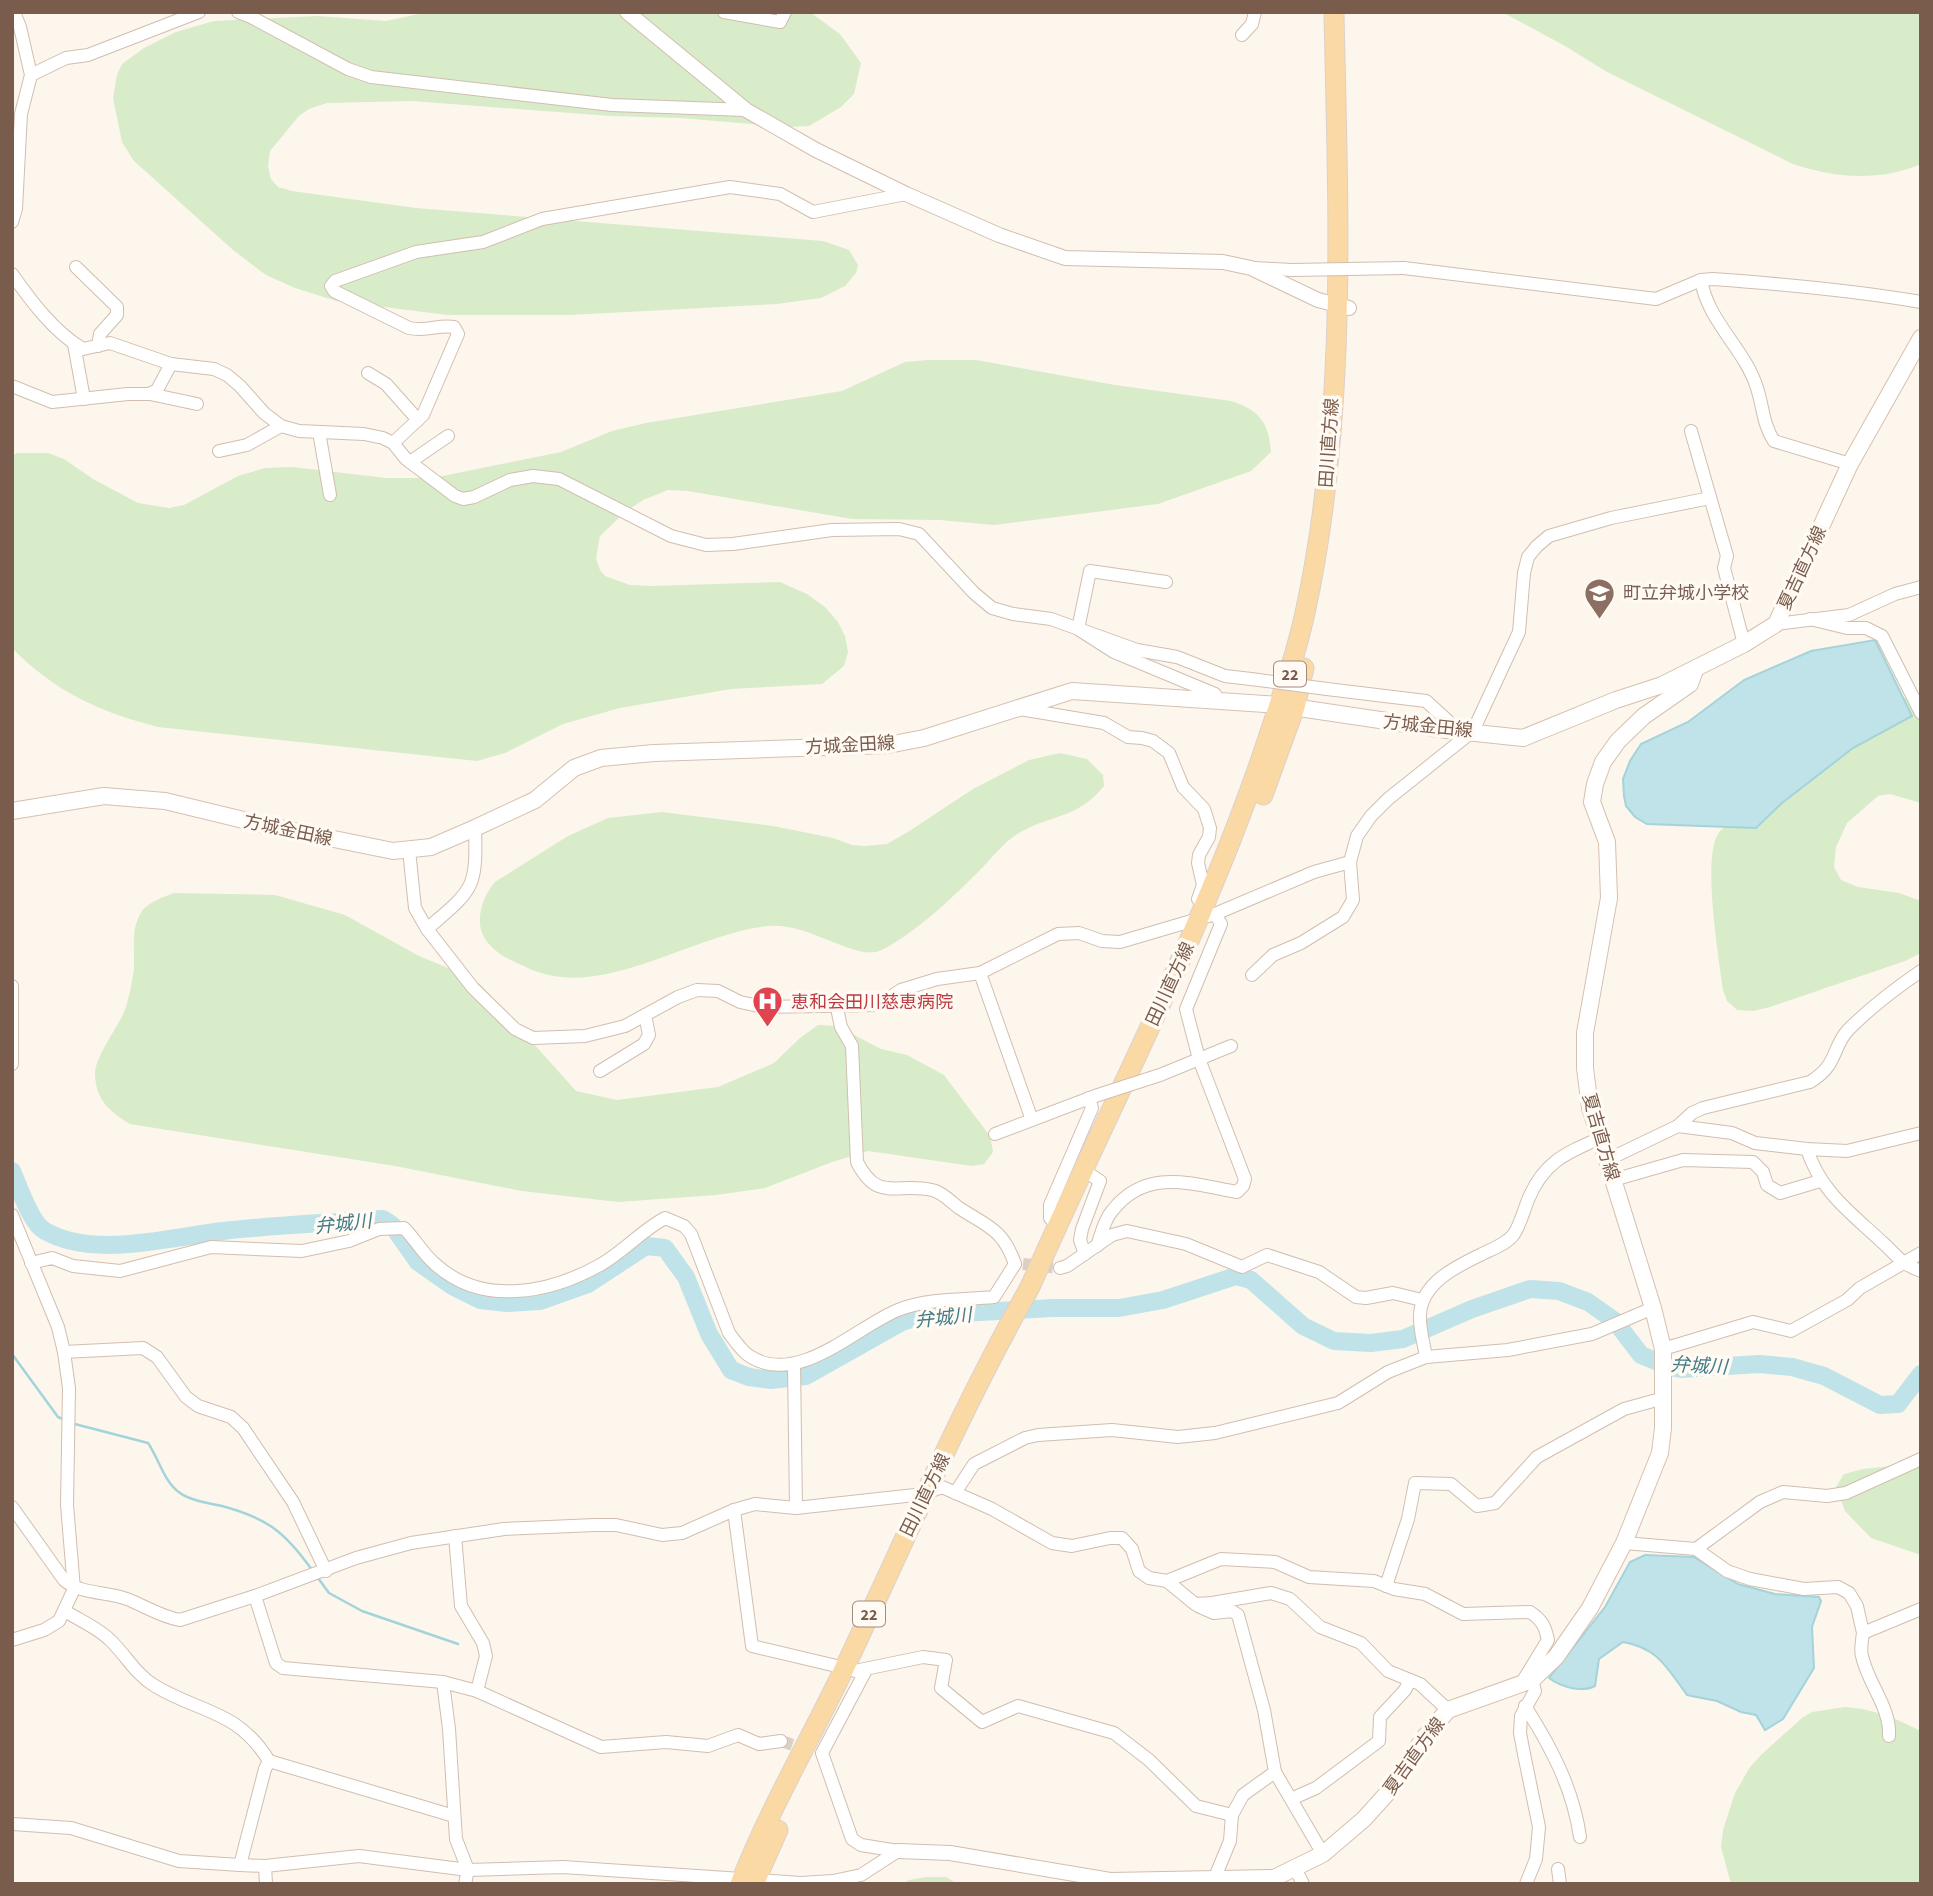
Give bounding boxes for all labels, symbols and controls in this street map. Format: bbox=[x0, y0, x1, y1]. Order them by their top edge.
street label: 田川直方線 bbox=[1314, 397, 1345, 489]
street label: 夏吉直方線 bbox=[1772, 522, 1833, 614]
school or university icon: 町立弁城小学校 bbox=[1583, 576, 1617, 620]
place label: 町立弁城小学校 bbox=[1623, 581, 1749, 606]
road number: 22 bbox=[1274, 662, 1306, 687]
street label: 方城金田線 bbox=[1382, 709, 1474, 744]
street label: 方城金田線 bbox=[804, 731, 896, 760]
street label: 方城金田線 bbox=[241, 809, 335, 852]
street label: 田川直方線 bbox=[1140, 938, 1201, 1030]
hospital icon: 恵和会田川慈恵病院 bbox=[751, 985, 785, 1029]
place label: 恵和会田川慈恵病院 bbox=[791, 990, 953, 1015]
street label: 夏吉直方線 bbox=[1576, 1090, 1625, 1184]
water label: 弁城川 bbox=[313, 1208, 375, 1241]
water label: 弁城川 bbox=[913, 1302, 975, 1335]
water label: 弁城川 bbox=[1670, 1352, 1730, 1382]
street label: 田川直方線 bbox=[894, 1449, 956, 1541]
road number: 22 bbox=[853, 1602, 885, 1626]
street label: 夏吉直方線 bbox=[1378, 1713, 1451, 1800]

